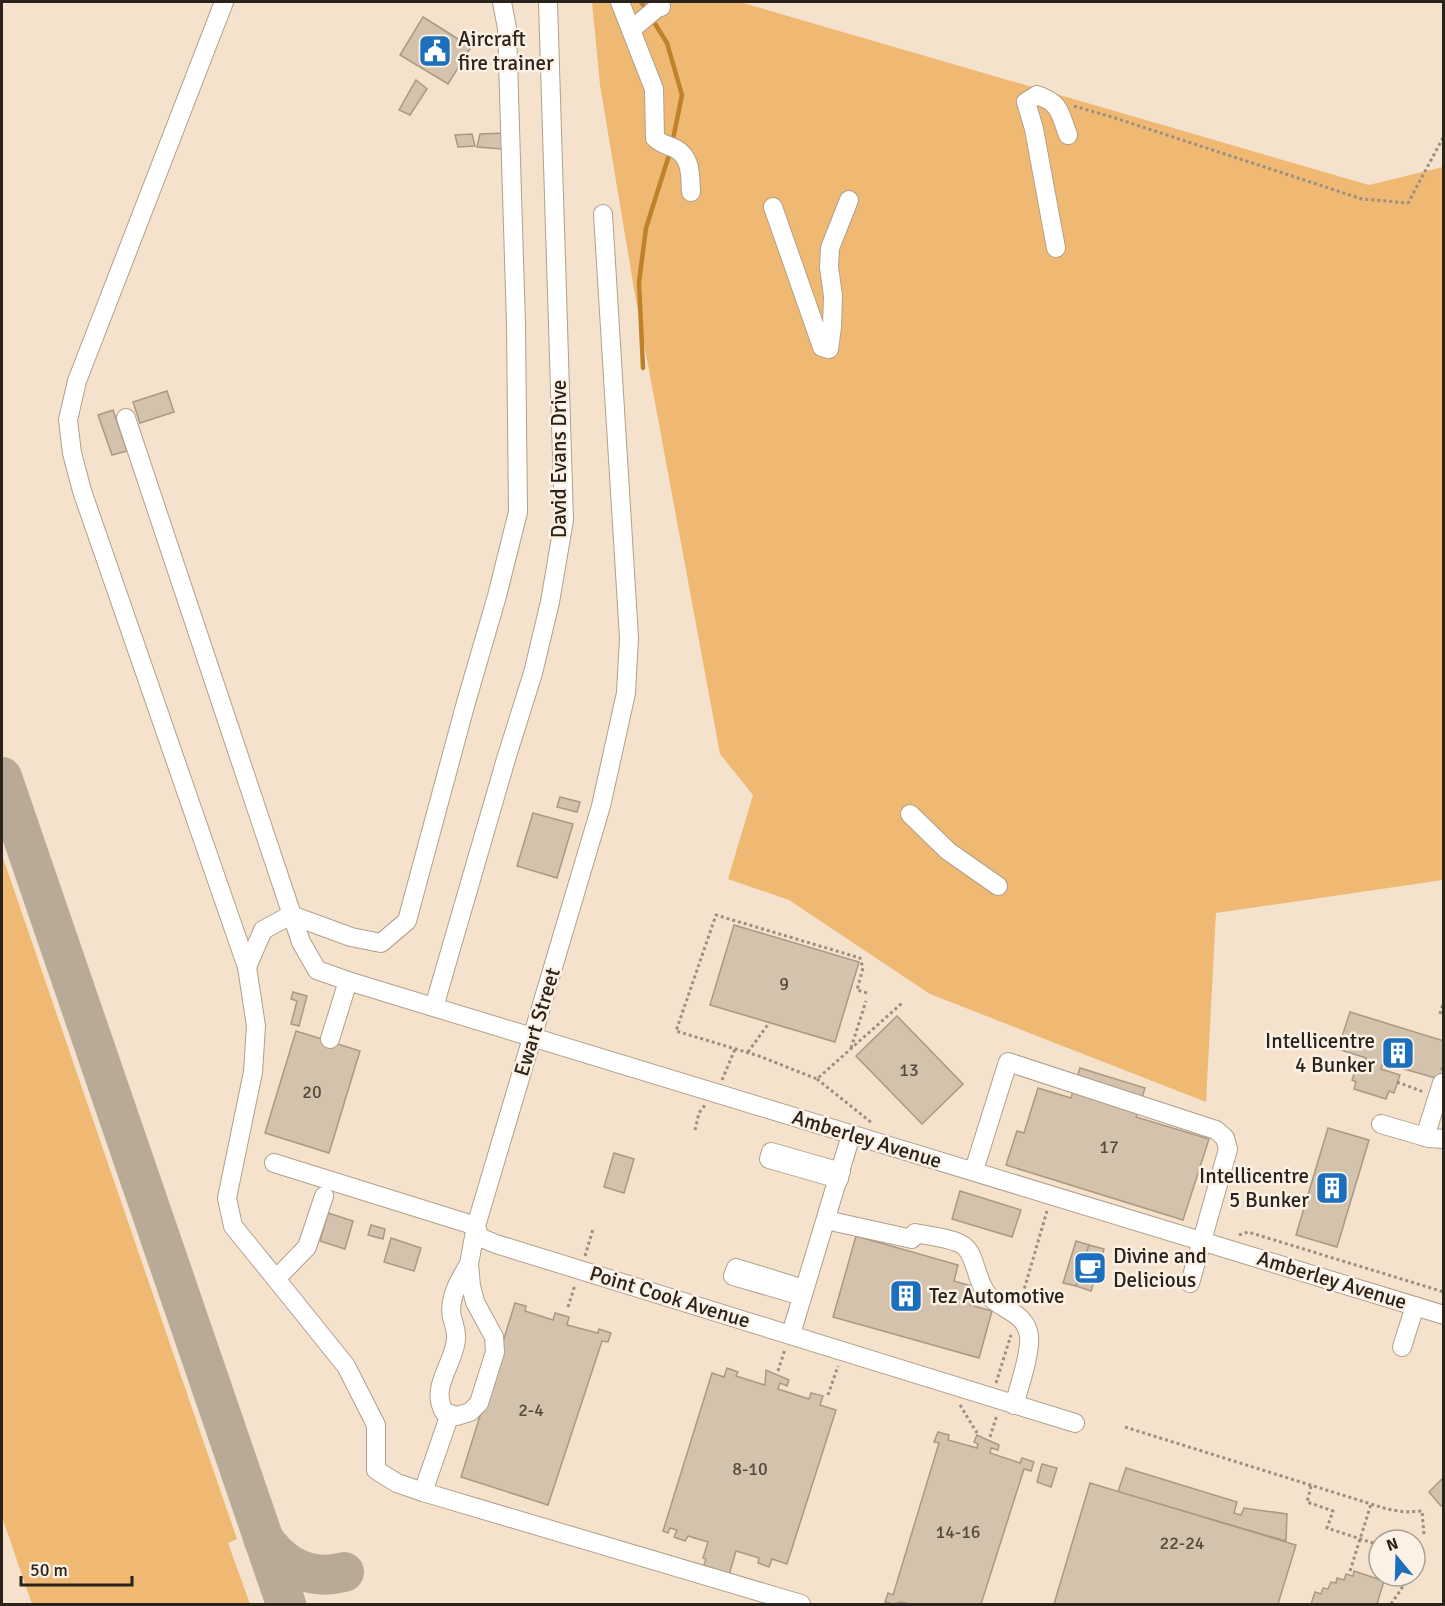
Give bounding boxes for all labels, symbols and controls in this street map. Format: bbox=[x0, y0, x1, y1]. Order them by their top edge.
place label: Aircraft fire trainer bbox=[458, 26, 554, 76]
public building icon: Aircraft fire trainer bbox=[417, 33, 453, 69]
street label: David Evans Drive bbox=[546, 380, 572, 538]
street label: Ewart Street bbox=[508, 965, 566, 1079]
house number: 9 bbox=[779, 973, 789, 995]
place label: Intellicentre 4 Bunker bbox=[1265, 1028, 1375, 1078]
building icon: Intellicentre 4 Bunker bbox=[1380, 1035, 1416, 1071]
house number: 13 bbox=[899, 1059, 919, 1081]
house number: 20 bbox=[302, 1081, 322, 1103]
street label: Amberley Avenue bbox=[789, 1104, 945, 1174]
house number: 17 bbox=[1099, 1136, 1119, 1158]
place label: Intellicentre 5 Bunker bbox=[1199, 1163, 1309, 1213]
building icon: Intellicentre 5 Bunker bbox=[1314, 1170, 1350, 1206]
place label: Divine and Delicious bbox=[1113, 1243, 1207, 1293]
street label: Amberley Avenue bbox=[1254, 1245, 1410, 1315]
cafe icon: Divine and Delicious bbox=[1072, 1250, 1108, 1286]
street label: Point Cook Avenue bbox=[587, 1260, 753, 1334]
building icon: Tez Automotive bbox=[888, 1278, 924, 1314]
place label: Tez Automotive bbox=[929, 1283, 1065, 1309]
house number: 2-4 bbox=[518, 1399, 544, 1421]
house number: 8-10 bbox=[732, 1458, 768, 1480]
house number: 14-16 bbox=[935, 1521, 981, 1543]
north arrow bbox=[1367, 1528, 1427, 1588]
house number: 22-24 bbox=[1159, 1532, 1205, 1554]
text: N bbox=[1384, 1533, 1401, 1556]
scale bar bbox=[21, 1549, 132, 1587]
text: 50 m bbox=[30, 1559, 68, 1581]

